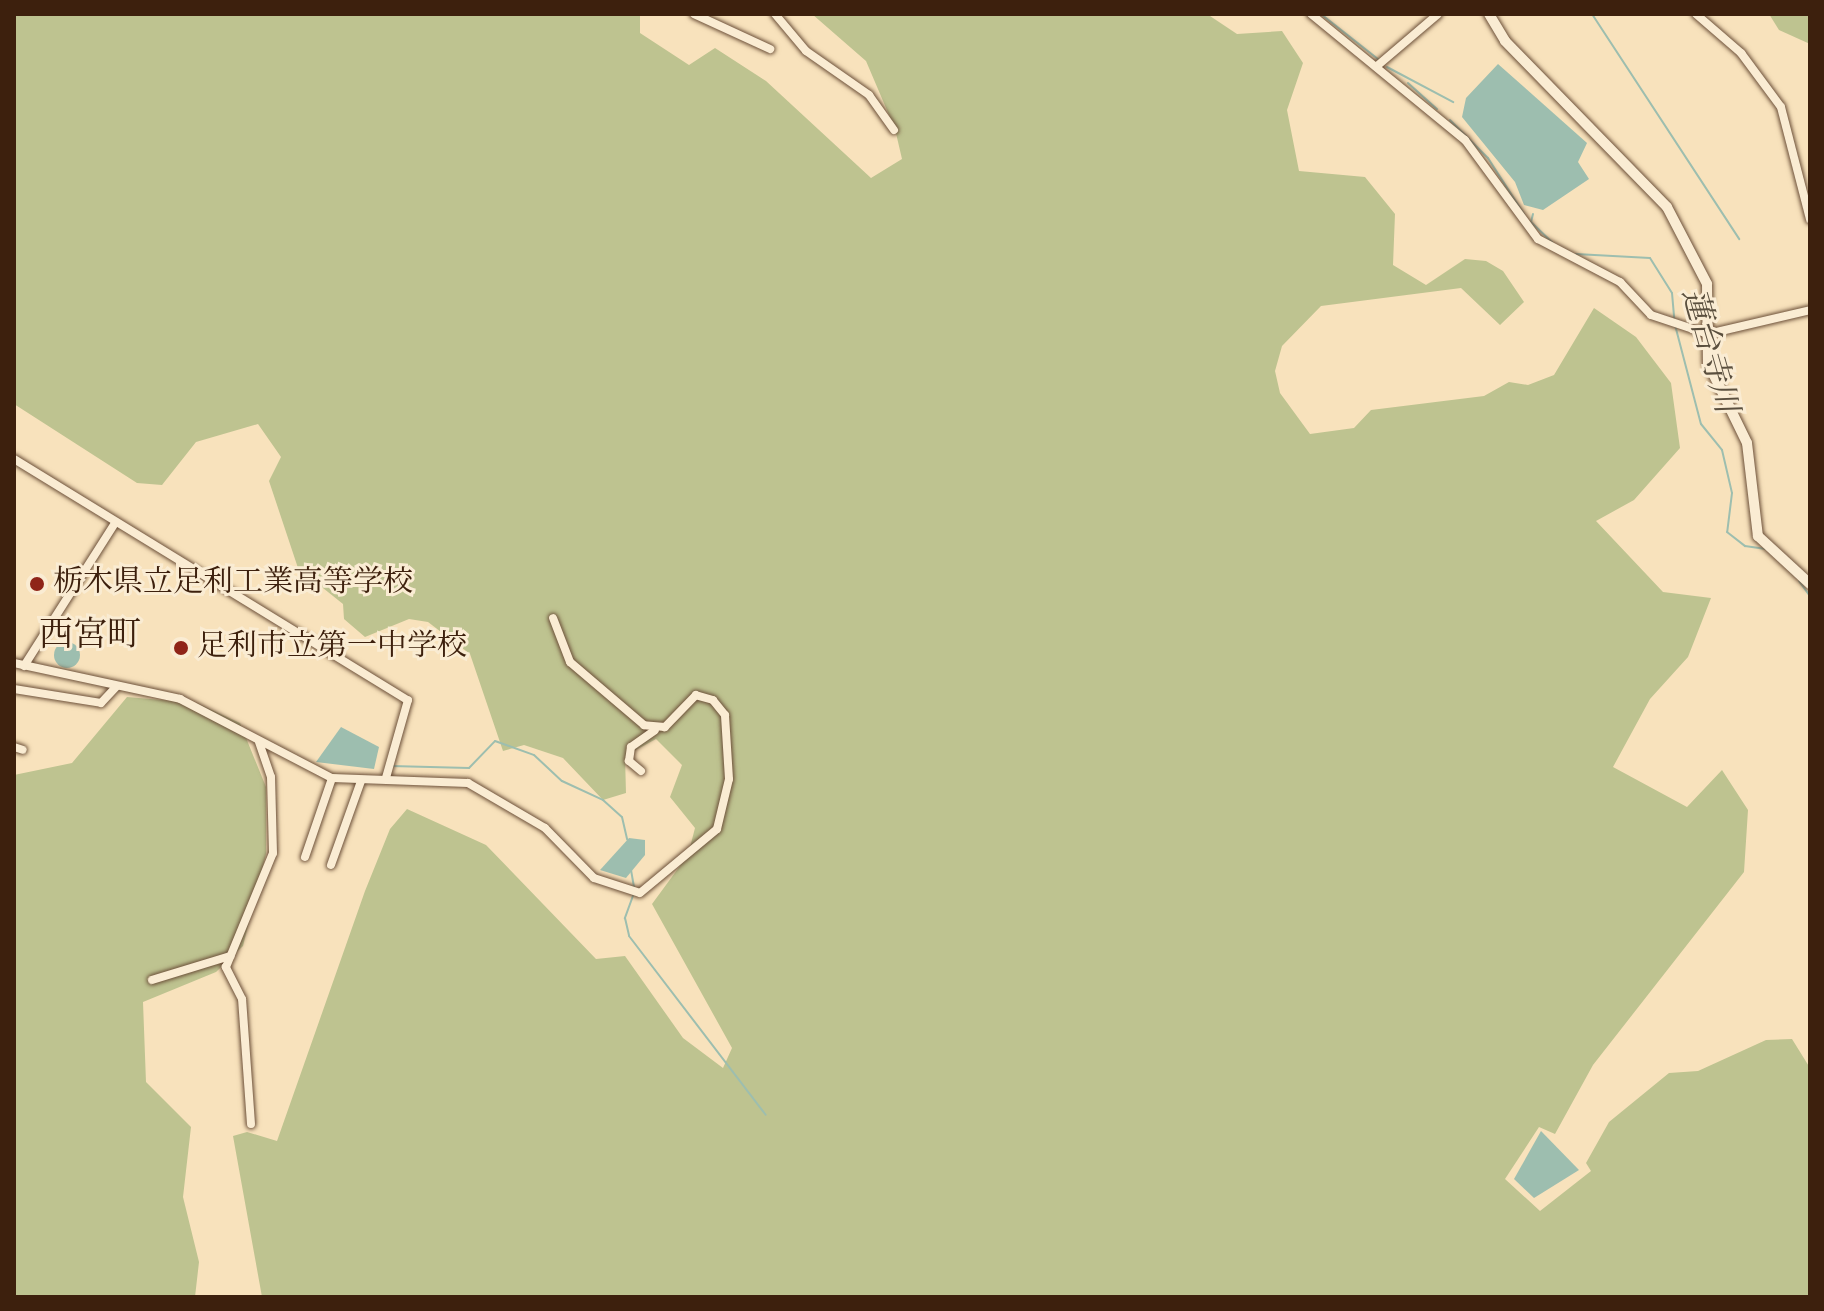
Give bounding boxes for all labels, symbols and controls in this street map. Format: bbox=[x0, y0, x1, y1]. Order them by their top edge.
water label: 蓮台寺川 bbox=[1672, 284, 1744, 418]
place label: 栃木県立足利工業高等学校 bbox=[53, 566, 413, 602]
marker: 栃木県立足利工業高等学校 bbox=[28, 575, 46, 593]
district label: 西宮町 bbox=[39, 617, 141, 657]
place label: 足利市立第一中学校 bbox=[197, 630, 467, 666]
marker: 足利市立第一中学校 bbox=[172, 639, 190, 657]

